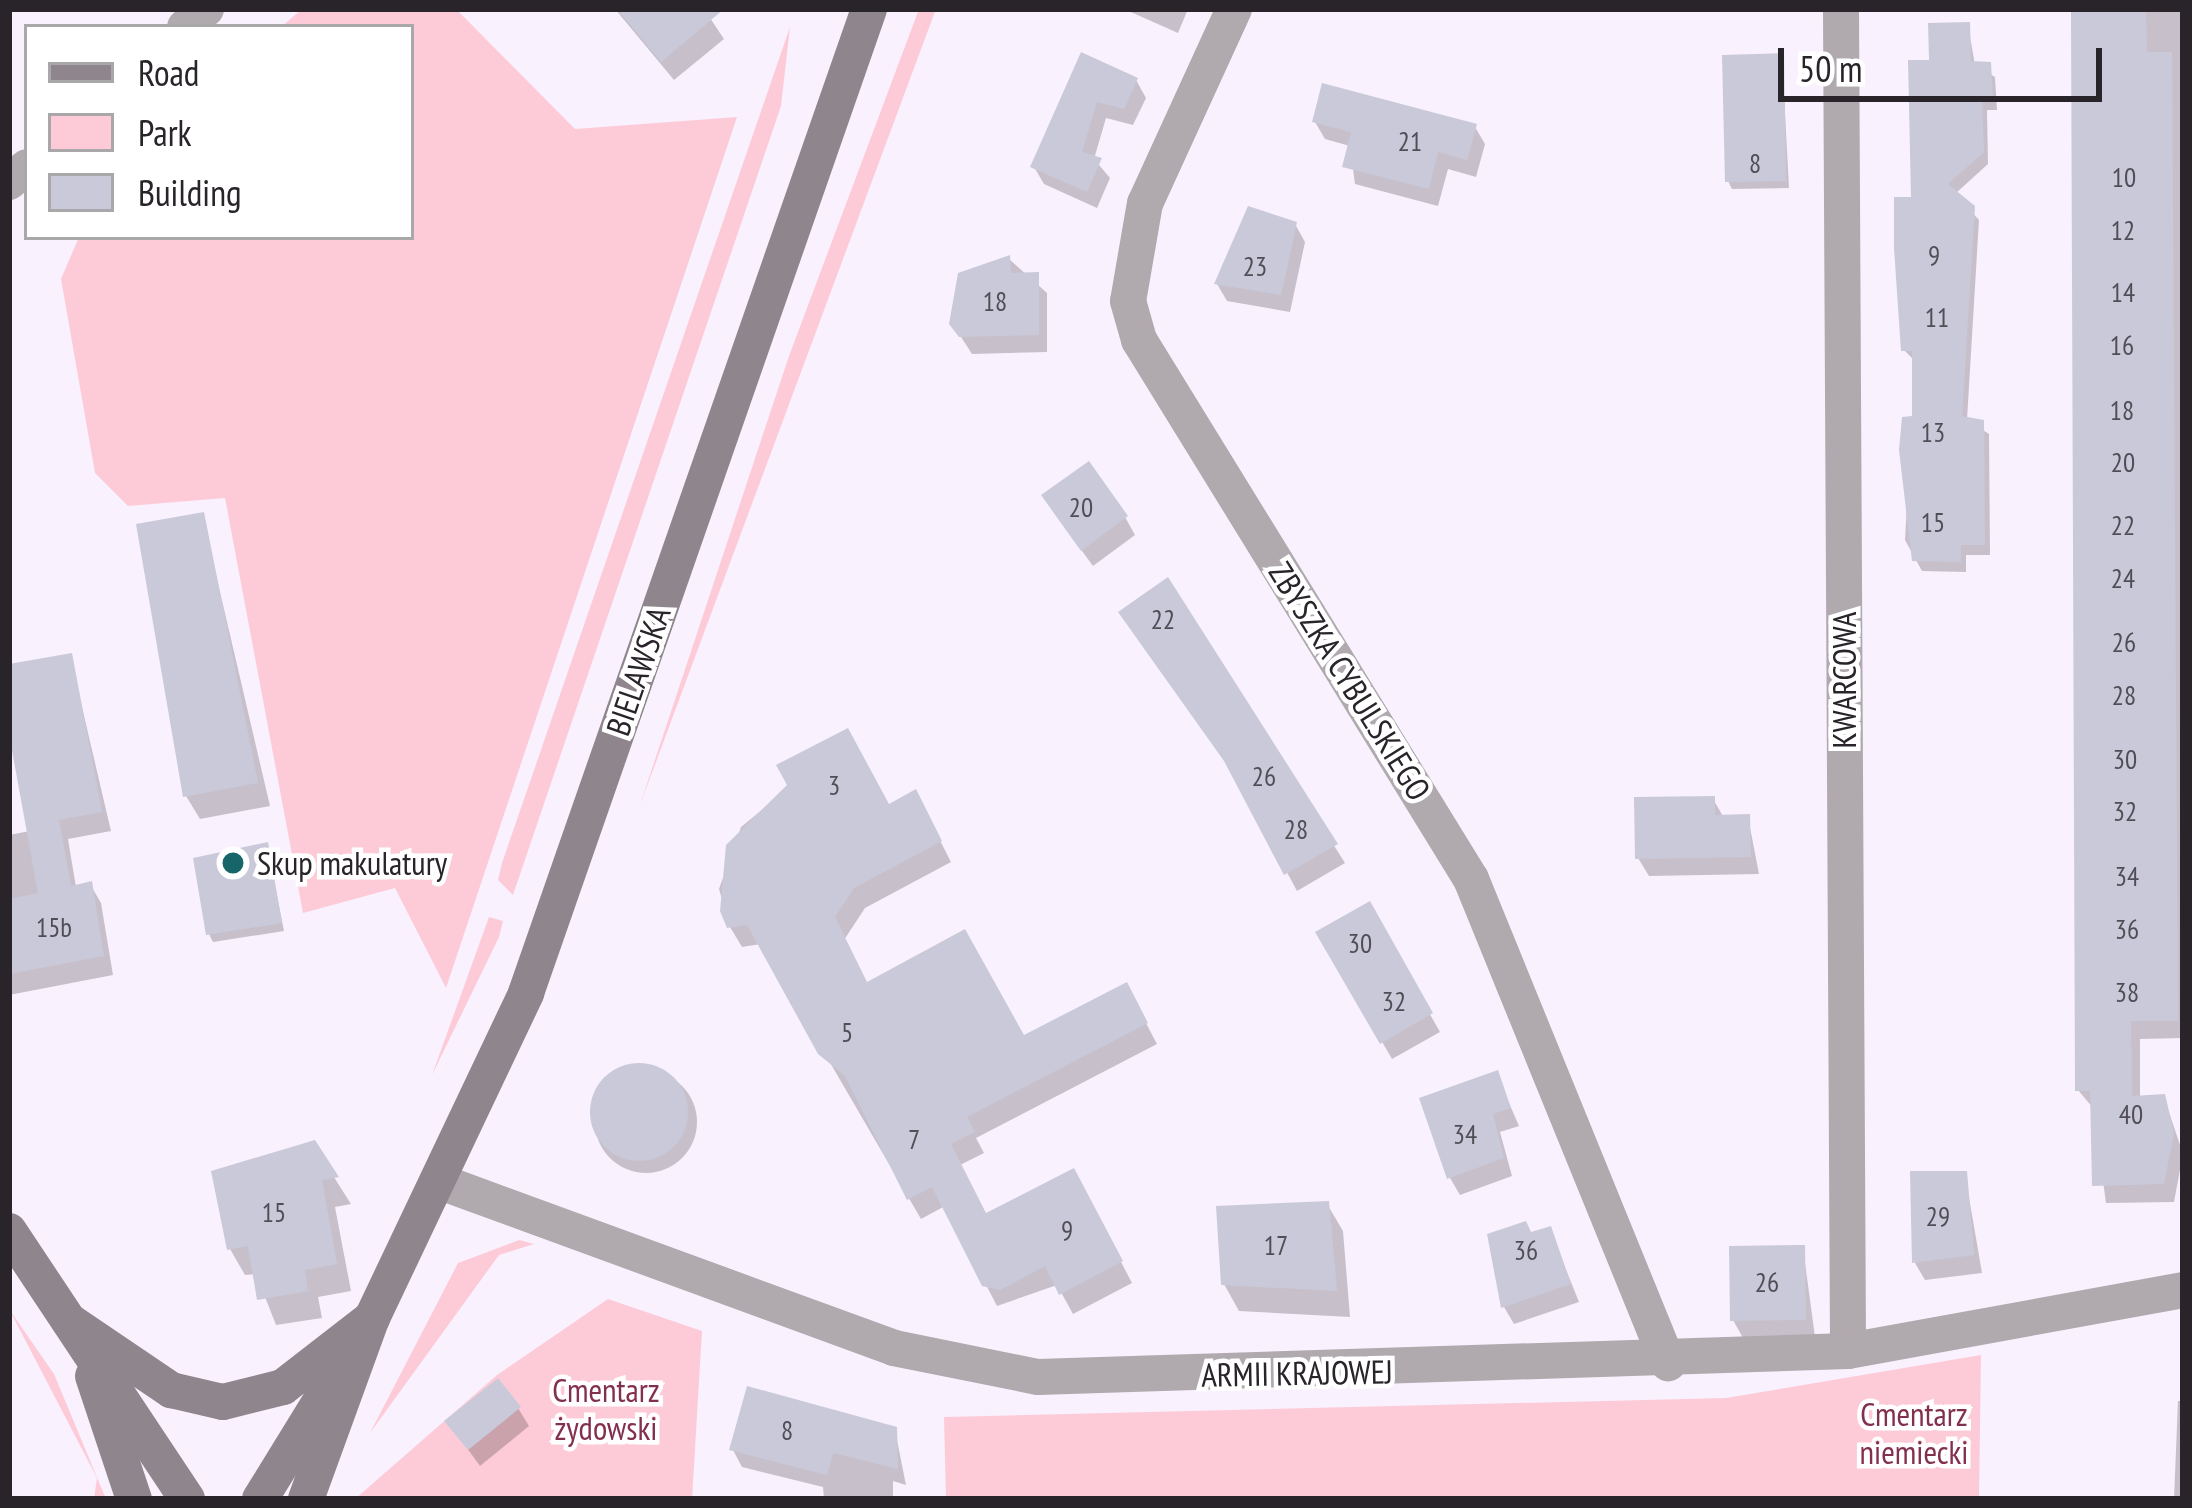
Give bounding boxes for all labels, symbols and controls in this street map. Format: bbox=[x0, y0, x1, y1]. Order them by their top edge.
legend bbox=[24, 24, 414, 240]
scale bar bbox=[1784, 24, 2108, 98]
text: 50 m bbox=[1799, 45, 1862, 92]
text: Road bbox=[138, 49, 199, 96]
text: Park bbox=[138, 109, 192, 156]
house number: 21 bbox=[1398, 126, 1422, 158]
house number: 8 bbox=[1749, 148, 1761, 180]
house number: 10 bbox=[2112, 162, 2136, 194]
text: Building bbox=[138, 169, 242, 216]
house number: 12 bbox=[2111, 215, 2135, 247]
house number: 9 bbox=[1928, 240, 1940, 272]
house number: 23 bbox=[1243, 251, 1267, 283]
house number: 14 bbox=[2111, 277, 2135, 309]
house number: 18 bbox=[983, 286, 1007, 318]
house number: 11 bbox=[1925, 302, 1949, 334]
house number: 16 bbox=[2110, 330, 2134, 362]
house number: 18 bbox=[2110, 395, 2134, 427]
house number: 13 bbox=[1921, 417, 1945, 449]
house number: 20 bbox=[2111, 447, 2135, 479]
house number: 20 bbox=[1069, 492, 1093, 524]
house number: 15 bbox=[1921, 507, 1945, 539]
house number: 22 bbox=[2111, 510, 2135, 542]
street label: ZBYSZKA CYBULSKIEGO bbox=[1261, 554, 1439, 808]
house number: 24 bbox=[2111, 563, 2135, 595]
street label: BIELAWSKA bbox=[598, 601, 678, 741]
house number: 22 bbox=[1151, 604, 1175, 636]
street label: KWARCOWA bbox=[1824, 612, 1864, 748]
house number: 26 bbox=[2112, 627, 2136, 659]
house number: 28 bbox=[2112, 680, 2136, 712]
house number: 30 bbox=[2113, 744, 2137, 776]
house number: 26 bbox=[1252, 761, 1276, 793]
house number: 3 bbox=[828, 770, 840, 802]
house number: 32 bbox=[2113, 796, 2137, 828]
house number: 28 bbox=[1284, 814, 1308, 846]
place label: Skup makulatury bbox=[257, 843, 447, 883]
marker: Skup makulatury bbox=[220, 850, 246, 876]
house number: 34 bbox=[2115, 861, 2139, 893]
house number: 15b bbox=[36, 912, 72, 944]
house number: 36 bbox=[2115, 914, 2139, 946]
house number: 30 bbox=[1348, 928, 1372, 960]
house number: 38 bbox=[2115, 977, 2139, 1009]
house number: 32 bbox=[1382, 986, 1406, 1018]
house number: 5 bbox=[841, 1017, 853, 1049]
house number: 40 bbox=[2119, 1099, 2143, 1131]
house number: 34 bbox=[1453, 1119, 1477, 1151]
house number: 7 bbox=[908, 1124, 920, 1156]
house number: 15 bbox=[262, 1197, 286, 1229]
house number: 29 bbox=[1926, 1201, 1950, 1233]
house number: 9 bbox=[1061, 1215, 1073, 1247]
house number: 17 bbox=[1264, 1230, 1288, 1262]
house number: 36 bbox=[1514, 1235, 1538, 1267]
house number: 26 bbox=[1755, 1267, 1779, 1299]
street label: ARMII KRAJOWEJ bbox=[1201, 1352, 1393, 1394]
park label: Cmentarz żydowski bbox=[552, 1370, 660, 1448]
park label: Cmentarz niemiecki bbox=[1860, 1394, 1968, 1472]
house number: 8 bbox=[781, 1415, 793, 1447]

